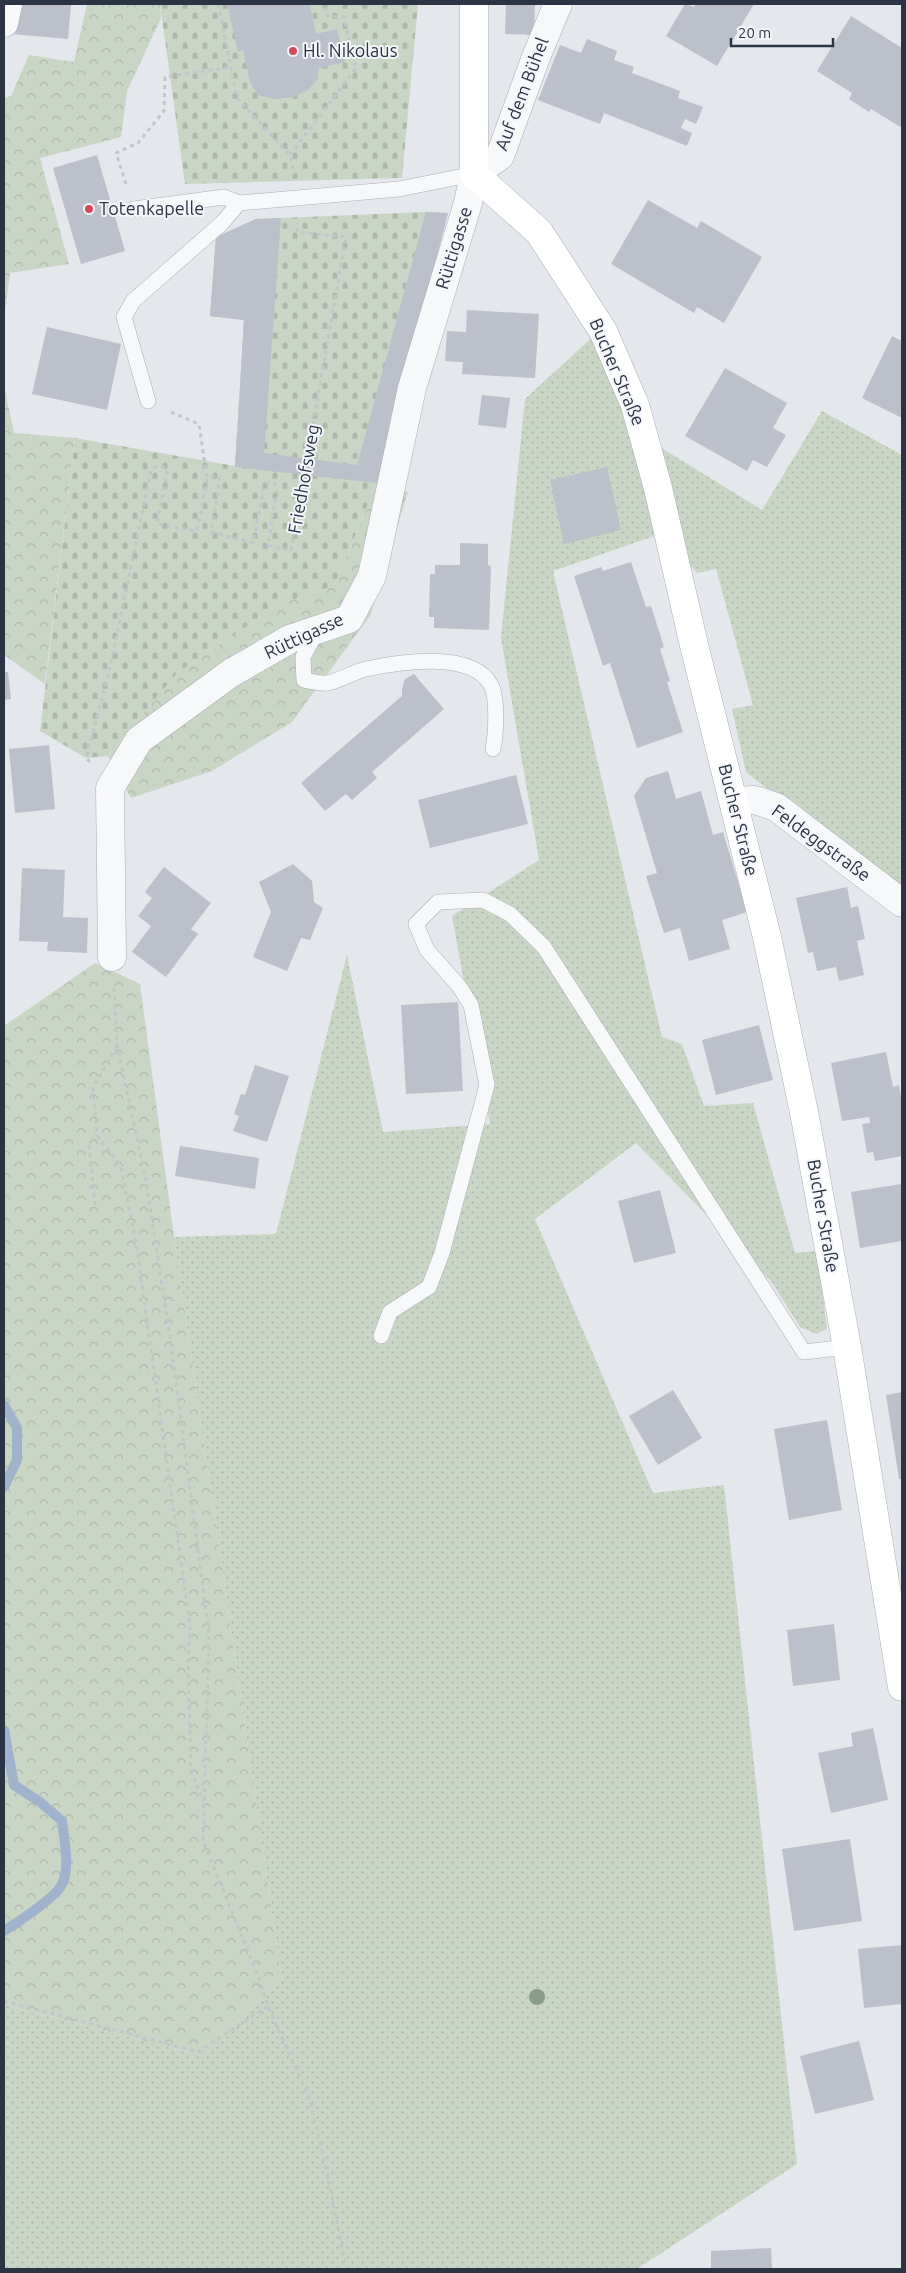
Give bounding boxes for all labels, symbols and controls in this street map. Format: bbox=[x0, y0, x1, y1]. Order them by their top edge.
scale bar bbox=[731, 15, 834, 47]
text: 20 m bbox=[738, 24, 771, 41]
street label: Auf dem Bühel bbox=[490, 34, 552, 153]
place label: Hl. Nikolaus bbox=[303, 40, 398, 60]
marker: Hl. Nikolaus bbox=[287, 45, 299, 57]
place label: Totenkapelle bbox=[99, 198, 204, 218]
marker: Totenkapelle bbox=[83, 203, 95, 215]
street label: Rüttigasse bbox=[431, 204, 475, 291]
street label: Bucher Straße bbox=[586, 315, 650, 428]
street label: Friedhofsweg bbox=[284, 423, 322, 535]
street label: Rüttigasse bbox=[261, 608, 346, 662]
street label: Bucher Straße bbox=[715, 762, 763, 878]
street label: Feldeggstraße bbox=[768, 800, 875, 885]
street label: Bucher Straße bbox=[804, 1158, 844, 1274]

